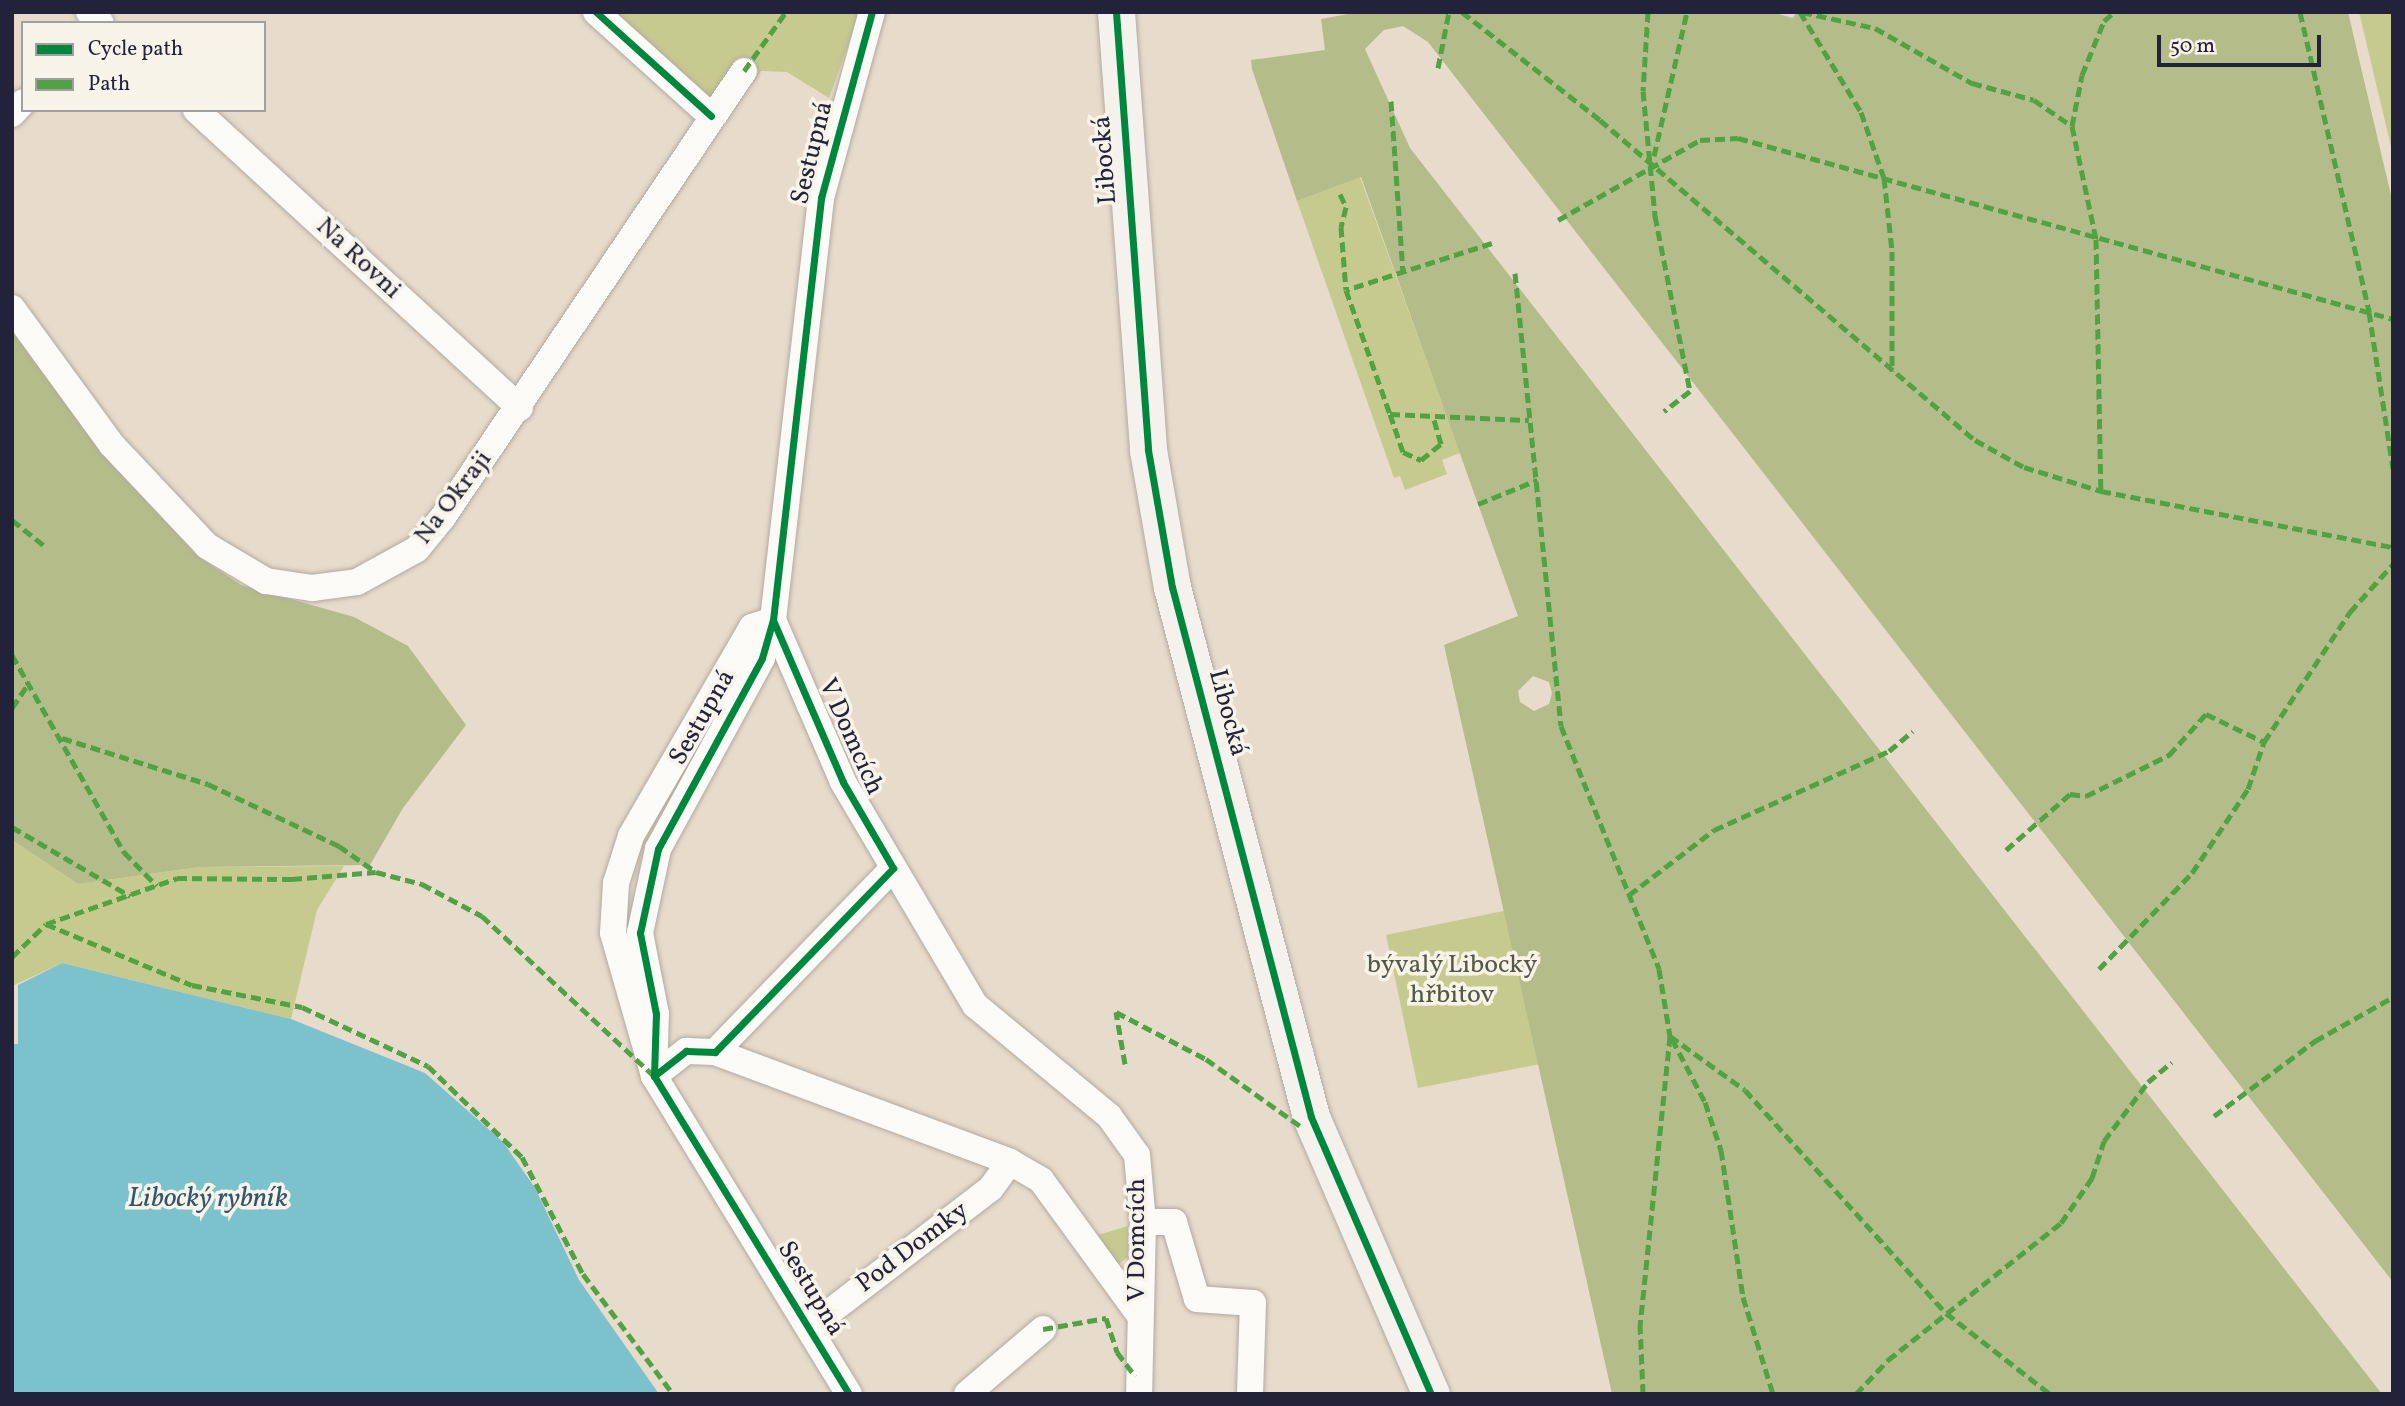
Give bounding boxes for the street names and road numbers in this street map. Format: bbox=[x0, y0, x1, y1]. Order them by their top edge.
street label: Sestupná bbox=[785, 98, 841, 208]
street label: Libocká bbox=[1087, 115, 1125, 205]
street label: Na Rovni bbox=[309, 212, 407, 306]
street label: Na Okraji bbox=[409, 445, 499, 551]
street label: Sestupná bbox=[663, 665, 743, 771]
street label: Libocká bbox=[1200, 666, 1254, 760]
street label: V Domcích bbox=[810, 674, 890, 800]
street label: V Domcích bbox=[1122, 1178, 1154, 1302]
street label: Pod Domky bbox=[851, 1196, 975, 1300]
street label: Sestupná bbox=[770, 1236, 850, 1342]

